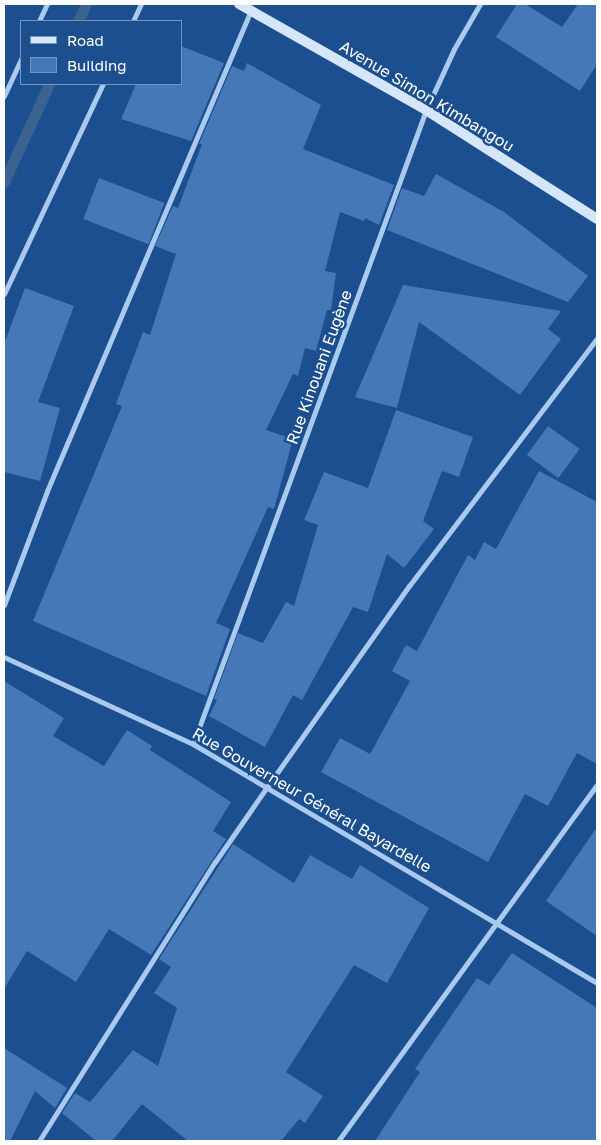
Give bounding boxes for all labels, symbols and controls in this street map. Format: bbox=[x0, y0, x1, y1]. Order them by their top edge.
legend bbox=[20, 20, 182, 85]
text: Road bbox=[67, 31, 104, 49]
street label: Avenue Simon Kimbangou bbox=[336, 36, 518, 156]
text: Building bbox=[67, 56, 127, 74]
street label: Rue Kinouani Eugène bbox=[282, 287, 356, 447]
street label: Rue Gouverneur Général Bayardelle bbox=[189, 724, 435, 876]

